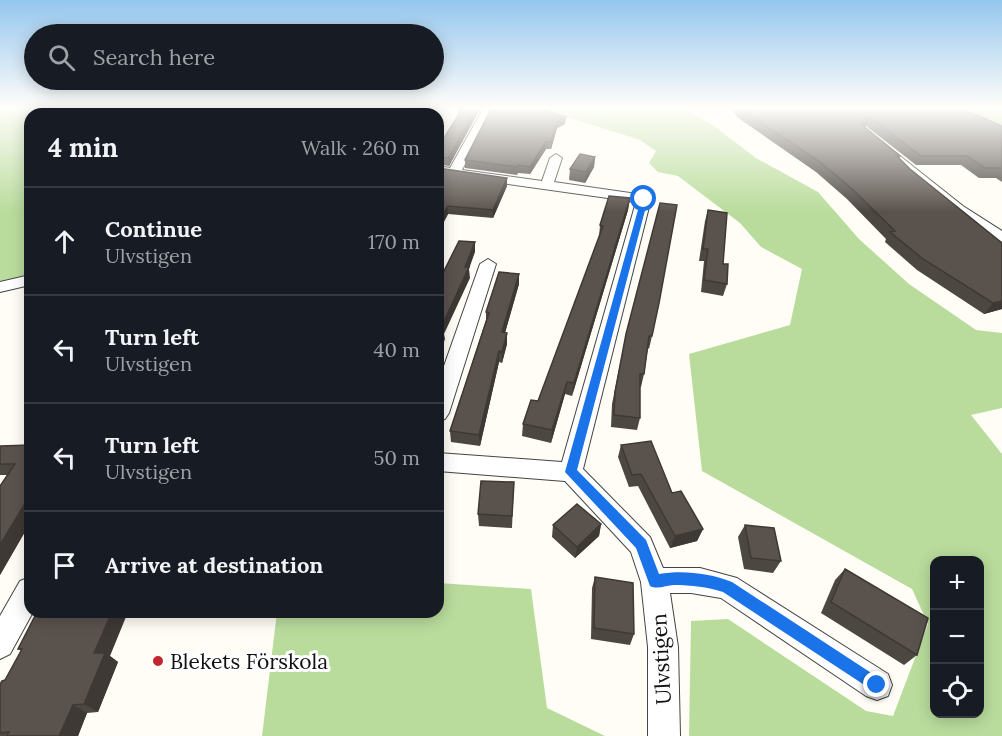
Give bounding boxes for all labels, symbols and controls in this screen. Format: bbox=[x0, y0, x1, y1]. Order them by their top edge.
search box bbox=[24, 24, 444, 90]
icon: search bbox=[45, 41, 78, 74]
text: Search here bbox=[93, 43, 215, 71]
text: 4 min bbox=[48, 131, 118, 164]
text: Walk · 260 m bbox=[301, 135, 420, 160]
route start bbox=[630, 185, 656, 211]
text: Continue bbox=[105, 215, 202, 243]
icon: ahead bbox=[48, 225, 81, 258]
text: 170 m bbox=[368, 229, 420, 254]
text: Ulvstigen bbox=[105, 243, 192, 268]
text: Turn left bbox=[105, 323, 199, 351]
icon: left bbox=[48, 333, 81, 366]
text: 40 m bbox=[374, 337, 420, 362]
text: Ulvstigen bbox=[105, 351, 192, 376]
text: Turn left bbox=[105, 431, 199, 459]
icon: left bbox=[48, 441, 81, 474]
text: 50 m bbox=[374, 445, 420, 470]
text: Ulvstigen bbox=[105, 459, 192, 484]
icon: arrive bbox=[48, 549, 81, 582]
text: Arrive at destination bbox=[105, 551, 323, 579]
map controls bbox=[930, 556, 984, 718]
button: + bbox=[930, 556, 984, 610]
button: − bbox=[930, 610, 984, 664]
street label: Ulvstigen bbox=[645, 612, 677, 705]
place label: Blekets Förskola bbox=[170, 648, 328, 675]
marker: Blekets Förskola bbox=[151, 654, 165, 668]
button: locate bbox=[930, 664, 984, 718]
route end bbox=[863, 671, 889, 697]

